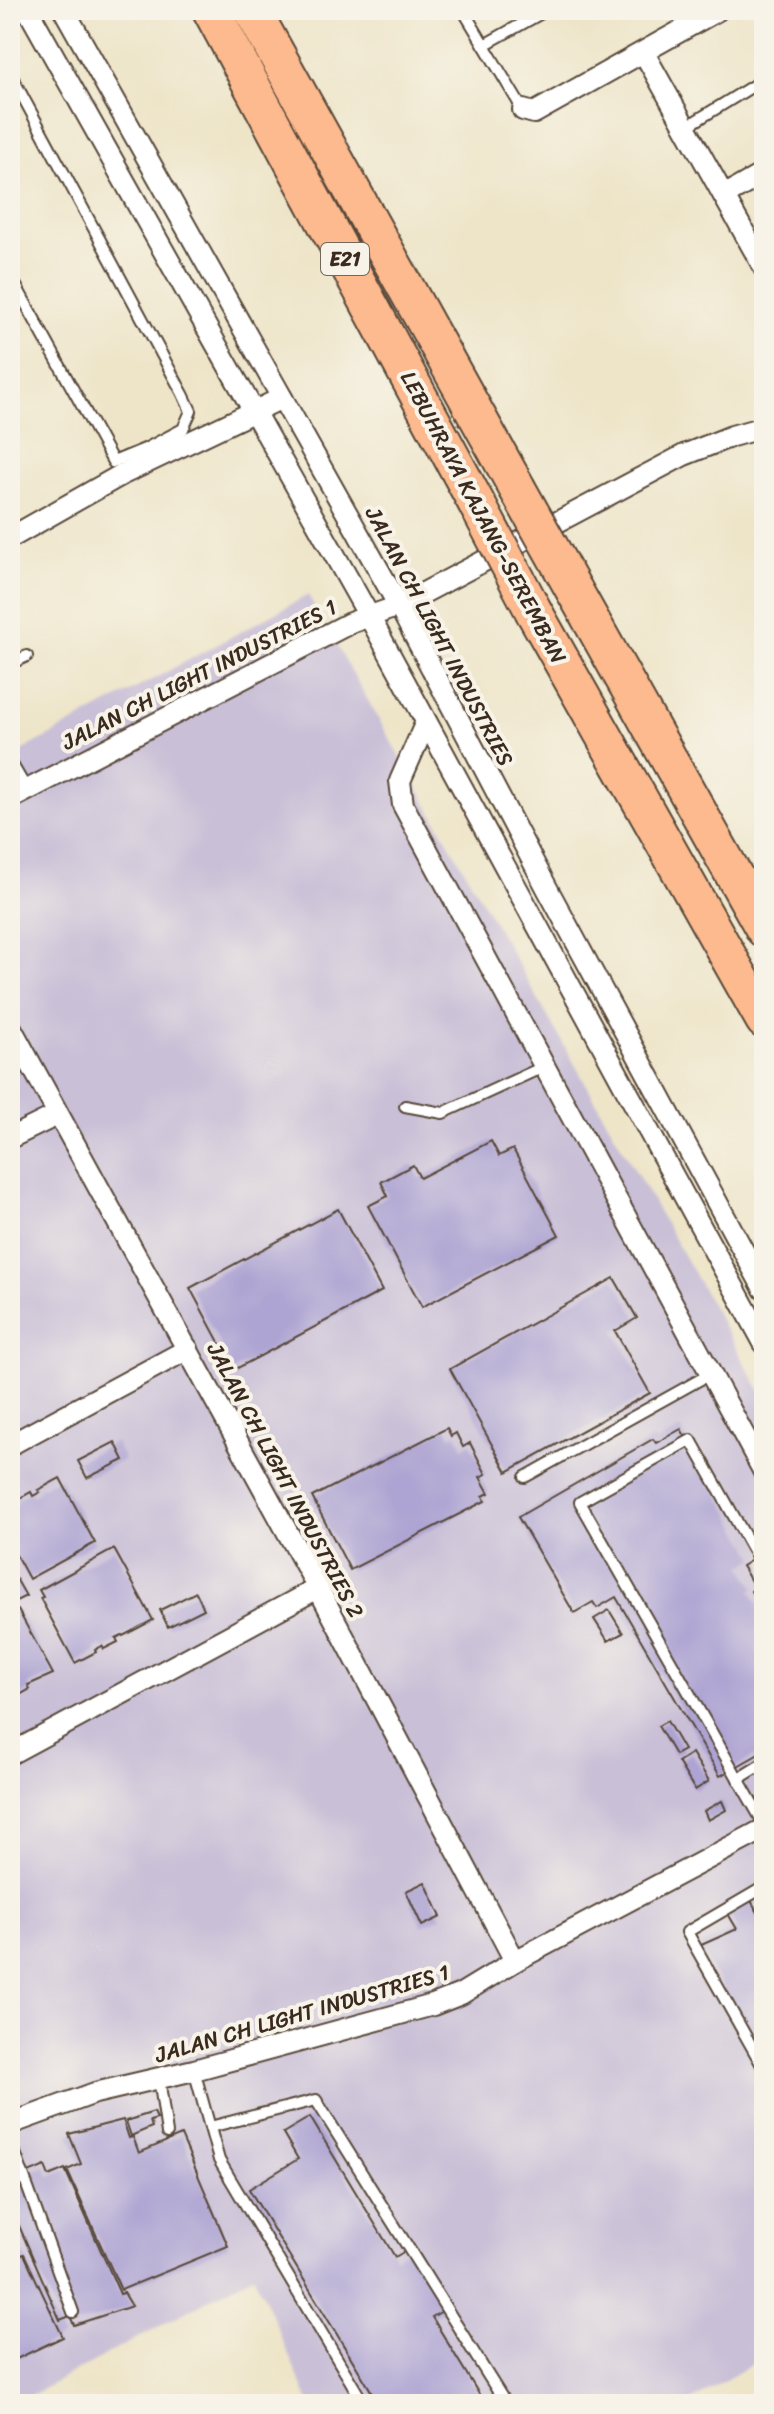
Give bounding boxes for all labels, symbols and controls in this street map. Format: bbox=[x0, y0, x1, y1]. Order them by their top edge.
road number: E21 bbox=[321, 243, 369, 275]
street label: LEBUHRAYA KAJANG-SEREMBAN bbox=[390, 364, 578, 671]
street label: JALAN CH LIGHT INDUSTRIES bbox=[354, 498, 525, 773]
street label: JALAN CH LIGHT INDUSTRIES 1 bbox=[54, 588, 344, 761]
street label: JALAN CH LIGHT INDUSTRIES 2 bbox=[196, 1334, 375, 1626]
street label: JALAN CH LIGHT INDUSTRIES 1 bbox=[149, 1953, 454, 2074]

